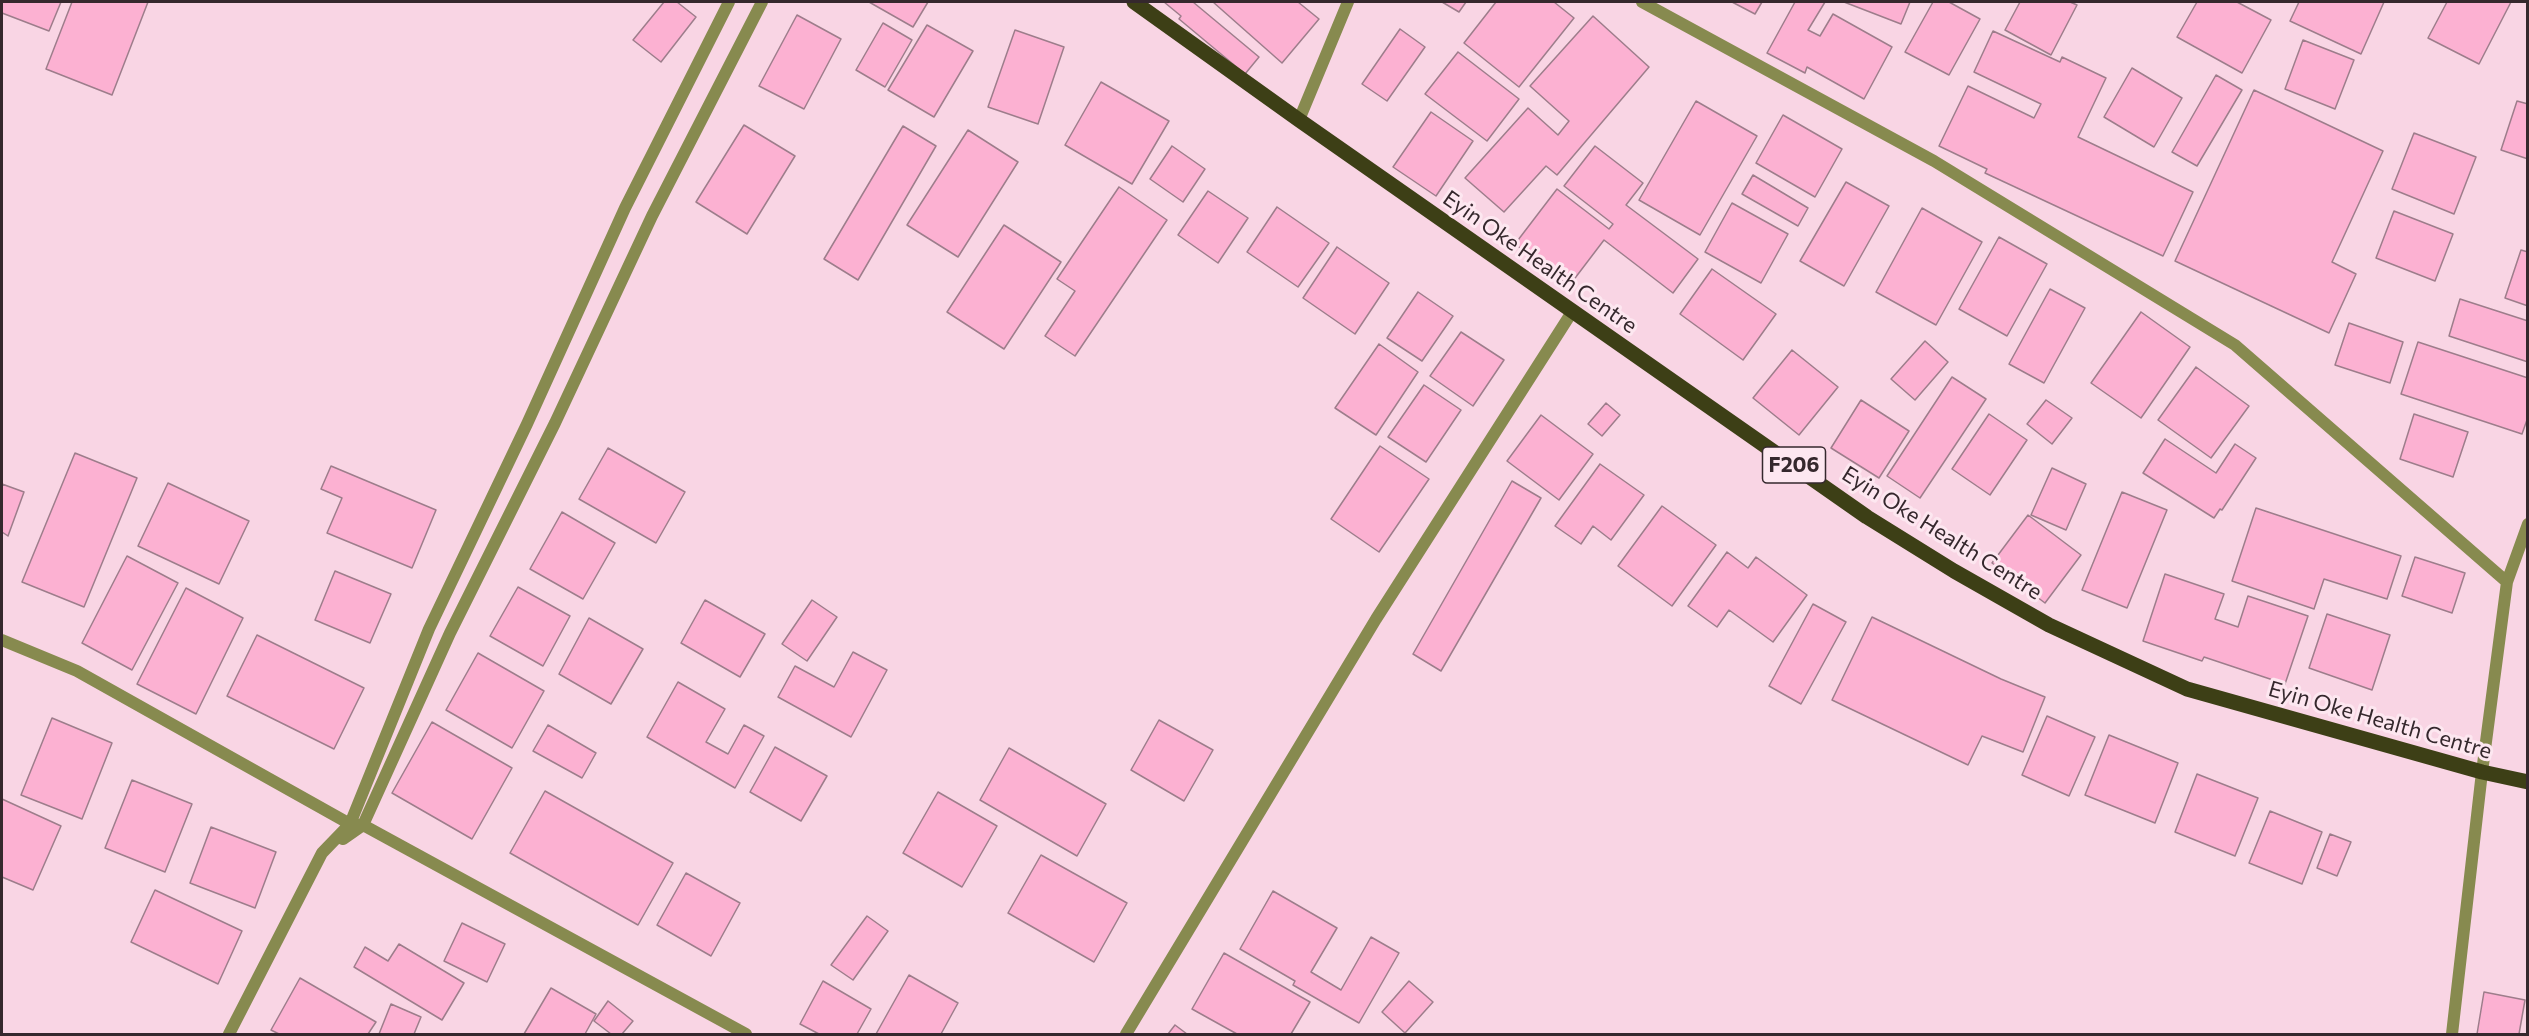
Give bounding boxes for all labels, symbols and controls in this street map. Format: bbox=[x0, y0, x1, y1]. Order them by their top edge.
street label: Eyin Oke Health Centre bbox=[1438, 185, 1642, 339]
road number: F206 bbox=[1762, 447, 1826, 483]
street label: Eyin Oke Health Centre bbox=[1837, 461, 2047, 605]
street label: Eyin Oke Health Centre bbox=[2265, 675, 2495, 765]

